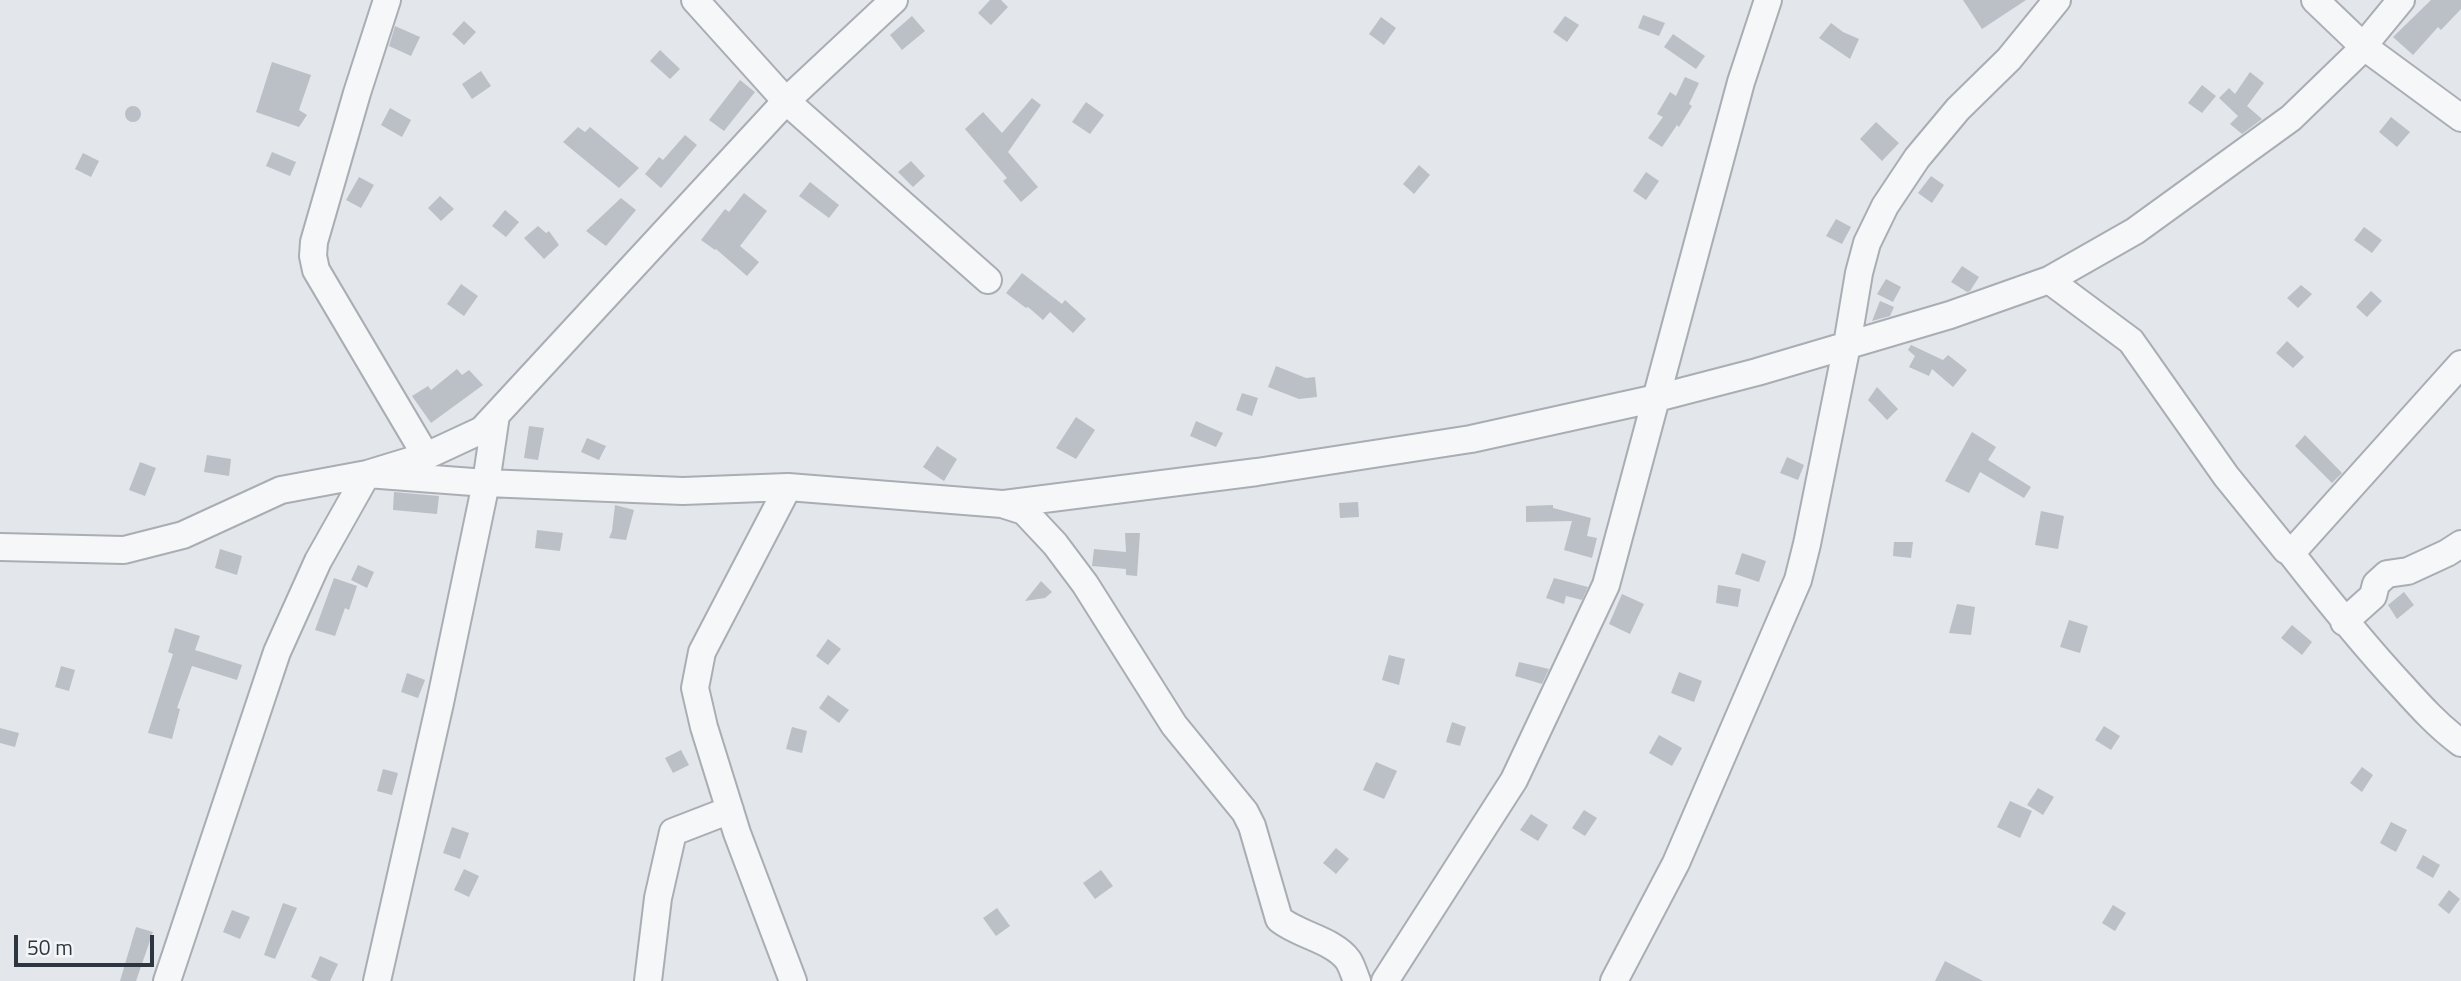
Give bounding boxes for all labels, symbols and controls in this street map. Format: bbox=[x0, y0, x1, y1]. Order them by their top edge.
scale bar bbox=[18, 922, 158, 966]
text: 50 m bbox=[27, 931, 73, 963]

